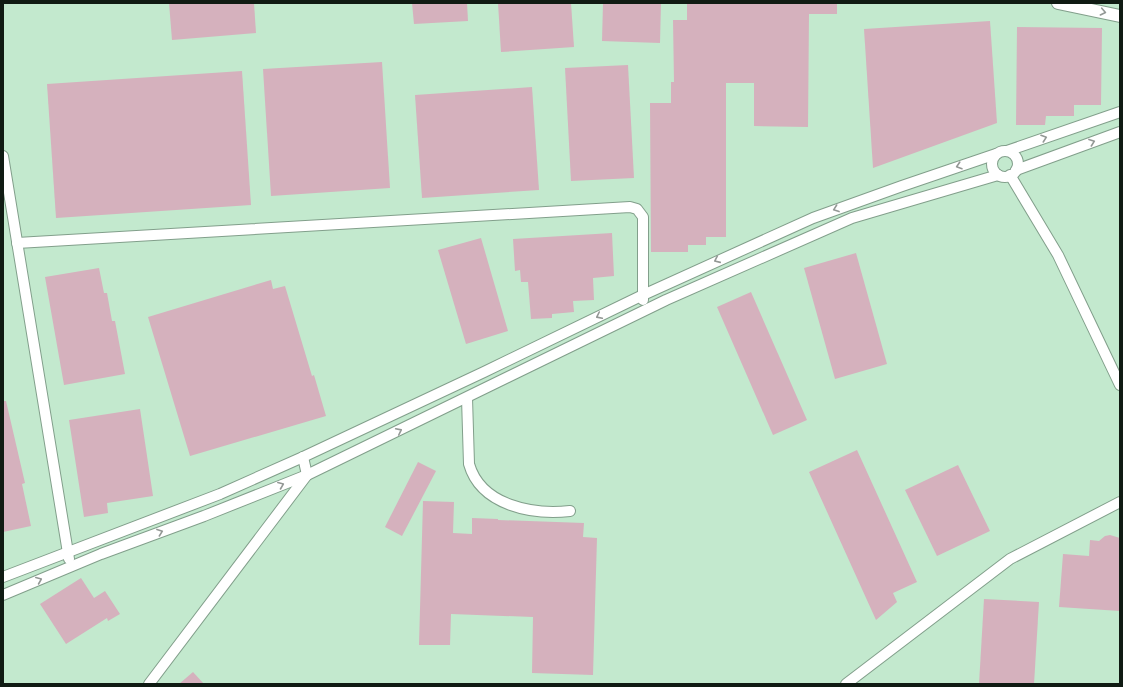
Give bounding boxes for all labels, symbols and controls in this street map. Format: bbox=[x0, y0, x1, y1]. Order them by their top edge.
one-way arrow bbox=[1100, 8, 1106, 16]
one-way arrow bbox=[1041, 135, 1048, 143]
one-way arrow bbox=[1088, 139, 1095, 147]
one-way arrow bbox=[956, 161, 963, 170]
one-way arrow bbox=[833, 205, 840, 213]
one-way arrow bbox=[714, 256, 721, 264]
one-way arrow bbox=[596, 311, 604, 319]
one-way arrow bbox=[395, 428, 402, 436]
one-way arrow bbox=[278, 482, 285, 490]
one-way arrow bbox=[156, 529, 163, 537]
one-way arrow bbox=[35, 576, 42, 584]

